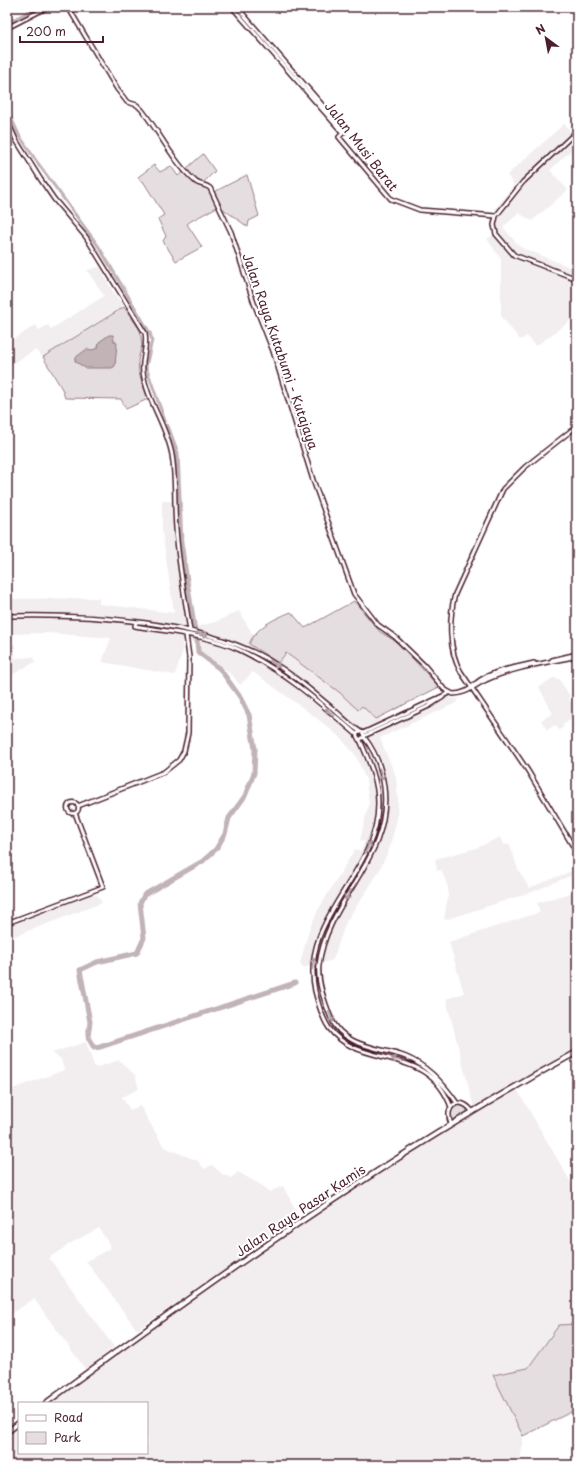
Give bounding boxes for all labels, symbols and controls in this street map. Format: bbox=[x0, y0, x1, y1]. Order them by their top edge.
scale bar bbox=[20, 18, 103, 44]
north arrow bbox=[526, 18, 566, 58]
text: N bbox=[532, 19, 549, 39]
text: 200 m bbox=[26, 22, 66, 40]
street label: Jalan Musi Barat bbox=[321, 97, 403, 195]
street label: Jalan Raya Kutabumi - Kutajaya bbox=[238, 250, 324, 453]
one-way arrow bbox=[195, 631, 208, 638]
one-way arrow bbox=[269, 660, 280, 668]
one-way arrow bbox=[325, 708, 336, 717]
one-way arrow bbox=[378, 767, 385, 780]
one-way arrow bbox=[365, 842, 372, 854]
one-way arrow bbox=[344, 889, 352, 900]
one-way arrow bbox=[309, 958, 317, 971]
one-way arrow bbox=[327, 1010, 335, 1022]
one-way arrow bbox=[391, 1055, 404, 1063]
street label: Jalan Raya Pasar Kamis bbox=[231, 1159, 369, 1261]
legend bbox=[18, 1402, 148, 1454]
text: Road bbox=[54, 1408, 83, 1426]
text: Park bbox=[54, 1428, 81, 1446]

